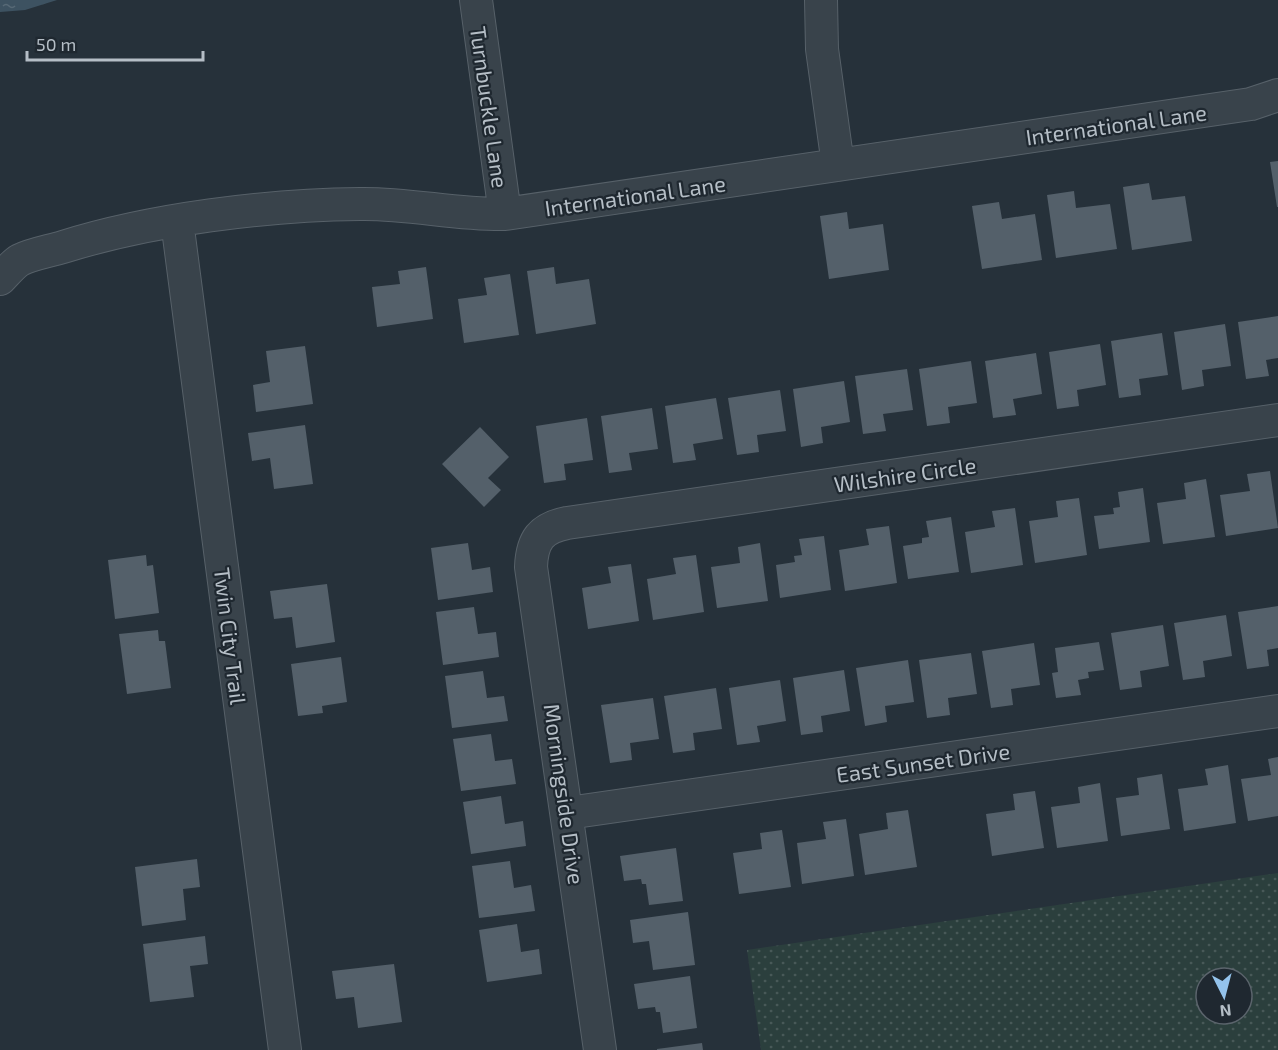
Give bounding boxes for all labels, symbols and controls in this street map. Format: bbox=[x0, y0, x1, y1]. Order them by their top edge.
scale bar bbox=[27, 24, 202, 62]
street label: Turnbuckle Lane bbox=[466, 24, 514, 190]
text: 50 m bbox=[36, 33, 76, 55]
street label: International Lane bbox=[1024, 98, 1208, 150]
street label: International Lane bbox=[543, 169, 727, 221]
street label: Wilshire Circle bbox=[832, 451, 978, 497]
street label: Twin City Trail bbox=[210, 566, 252, 707]
street label: Morningside Drive bbox=[539, 702, 591, 886]
street label: East Sunset Drive bbox=[835, 737, 1011, 787]
north arrow bbox=[1194, 966, 1254, 1026]
text: N bbox=[1219, 1001, 1232, 1021]

